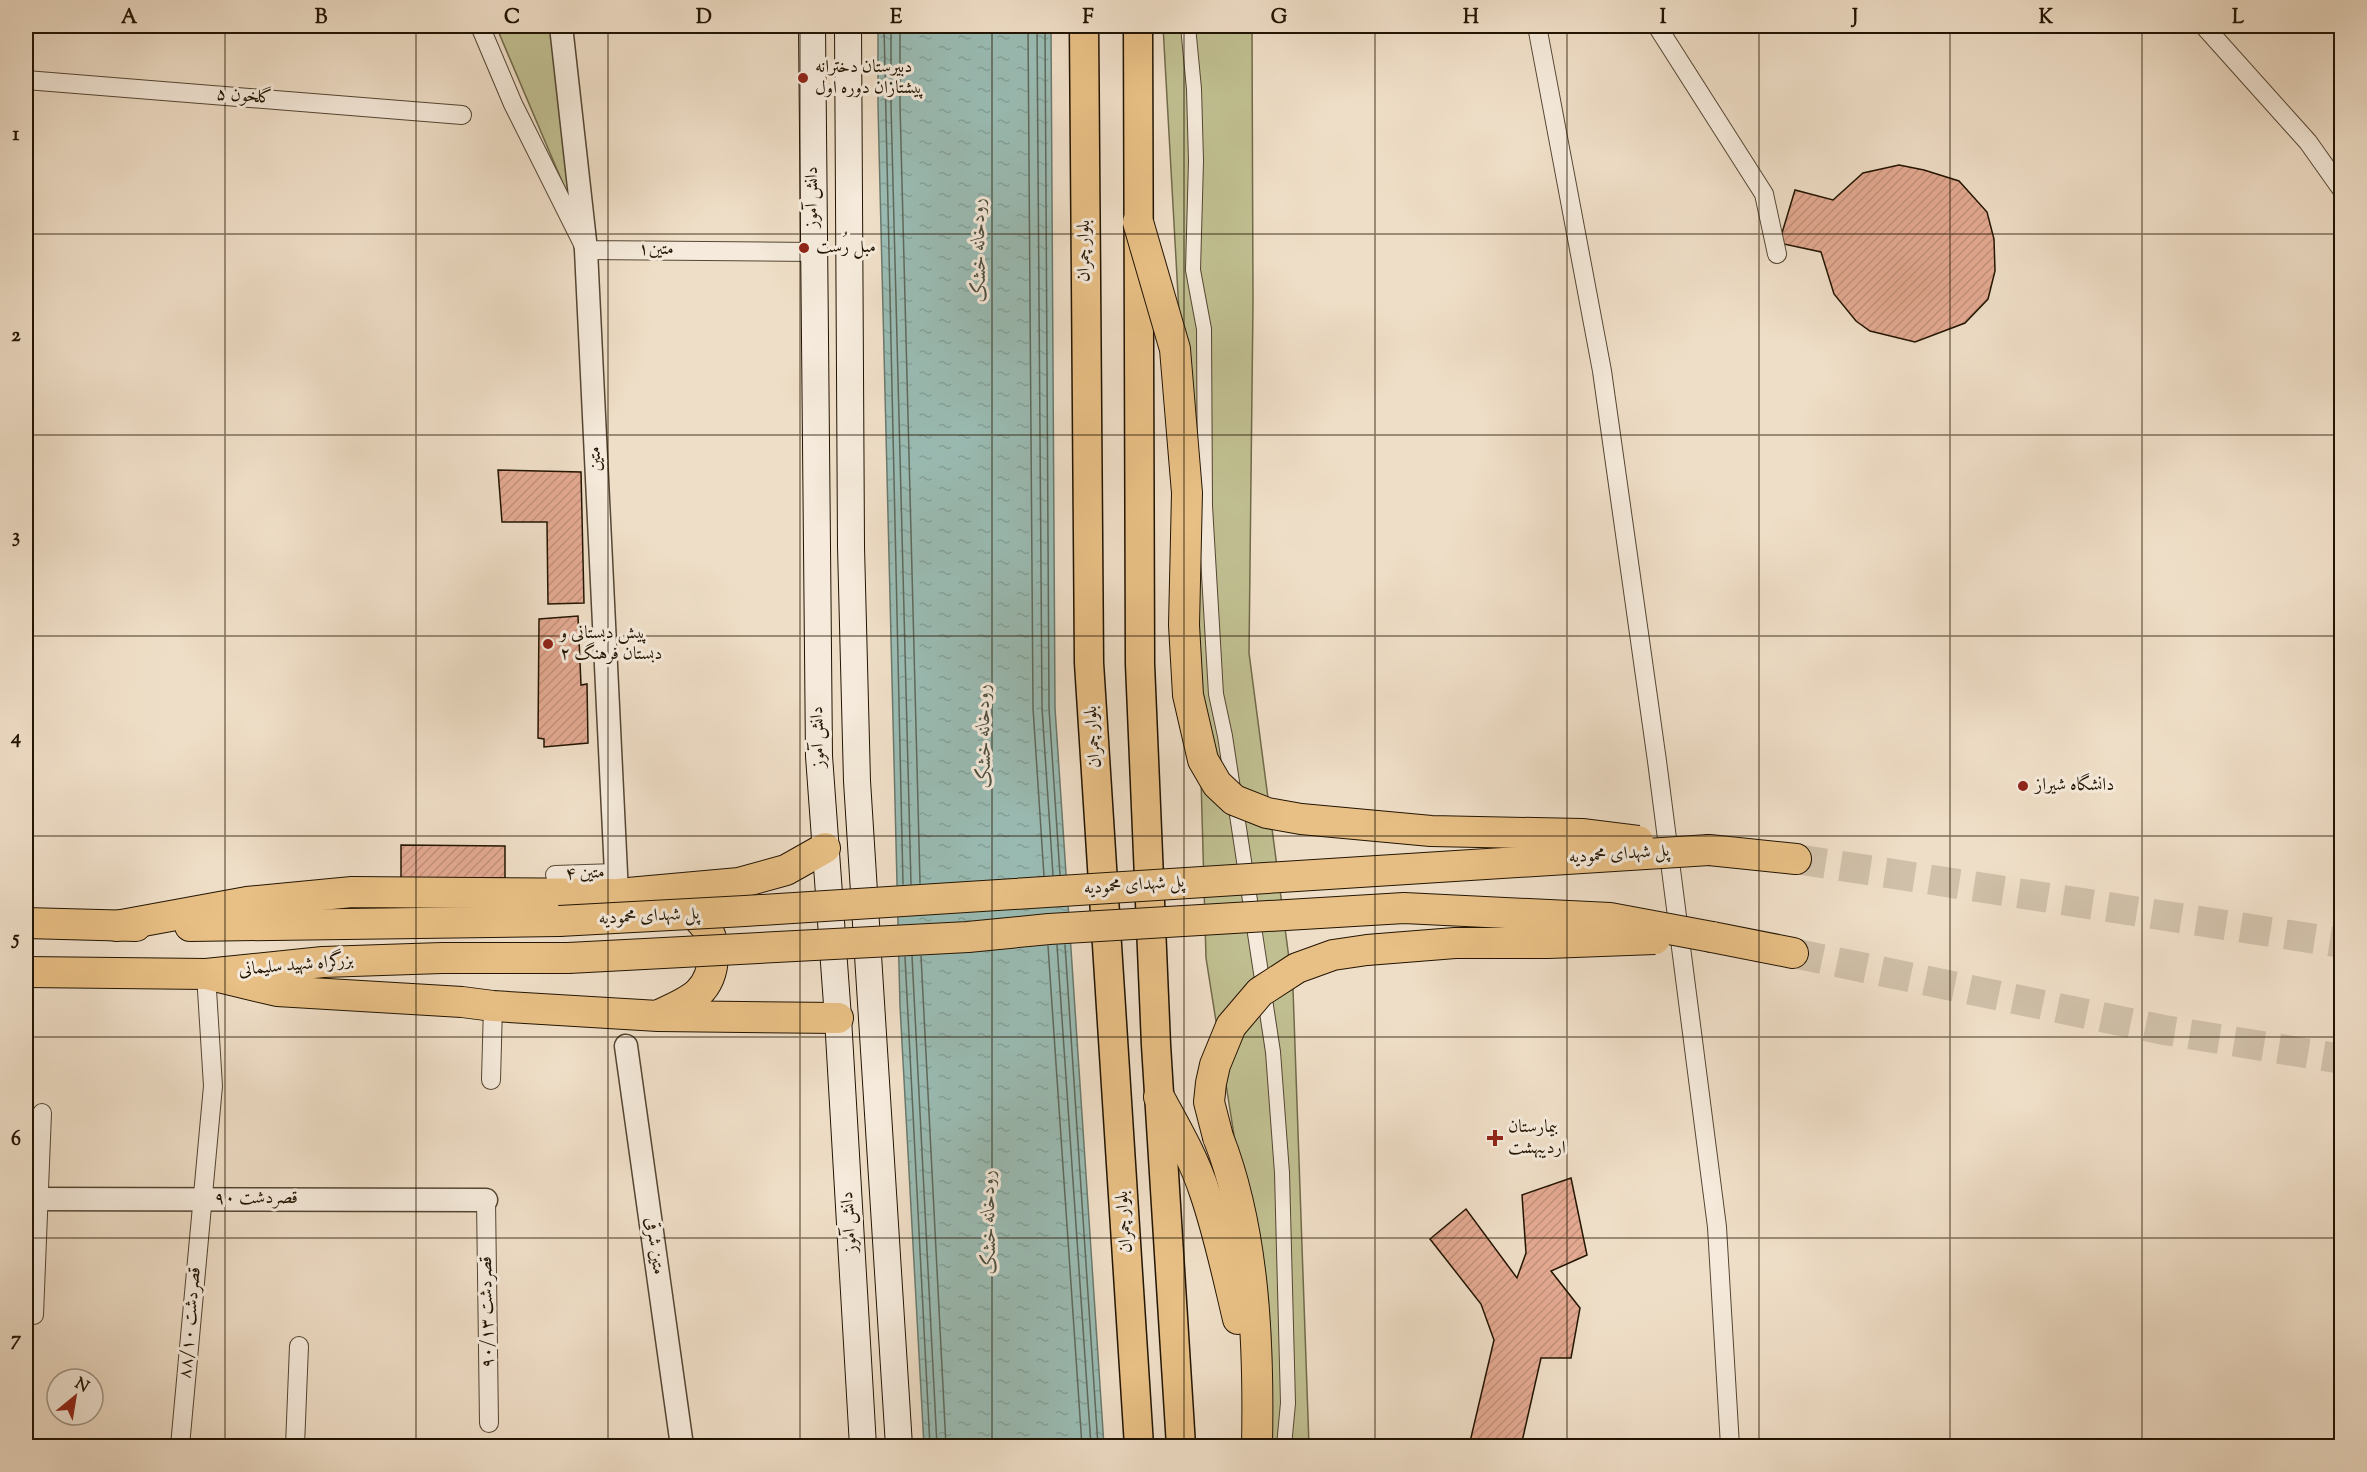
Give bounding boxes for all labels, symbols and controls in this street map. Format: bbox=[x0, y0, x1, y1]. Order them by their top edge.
text: A bbox=[121, 4, 138, 33]
text: B bbox=[315, 4, 328, 33]
text: C bbox=[504, 4, 520, 33]
text: D bbox=[696, 4, 712, 33]
text: E bbox=[890, 4, 903, 33]
text: F bbox=[1082, 4, 1094, 33]
text: G bbox=[1271, 4, 1288, 33]
text: H bbox=[1463, 4, 1479, 33]
text: I bbox=[1660, 4, 1667, 33]
text: J bbox=[1850, 4, 1858, 33]
text: K bbox=[2039, 4, 2054, 33]
text: L bbox=[2232, 4, 2245, 33]
place label: دبیرستان دخترانه پیشتازان دوره اول bbox=[815, 55, 924, 102]
marker: دبیرستان دخترانه پیشتازان دوره اول bbox=[796, 71, 810, 85]
street label: ۵ گلخون bbox=[215, 82, 273, 112]
text: 1 bbox=[13, 121, 20, 150]
street label: دانش آموز bbox=[800, 166, 826, 230]
water label: رودخانه خشک bbox=[965, 198, 995, 302]
street label: بلوار چمران bbox=[1072, 220, 1098, 282]
place label: مبل رُست bbox=[816, 231, 876, 261]
street label: متین۱ bbox=[638, 237, 674, 263]
marker: مبل رُست bbox=[797, 241, 811, 255]
text: 2 bbox=[11, 322, 21, 351]
street label: متین bbox=[582, 446, 610, 472]
text: 3 bbox=[12, 523, 20, 552]
place label: پیش دبستانی و دبستان فرهنگ ۲ bbox=[558, 621, 662, 668]
marker: پیش دبستانی و دبستان فرهنگ ۲ bbox=[541, 637, 555, 651]
water label: رودخانه خشک bbox=[970, 684, 1000, 788]
street label: بلوار چمران bbox=[1079, 705, 1109, 769]
street label: دانش آموز bbox=[805, 706, 833, 770]
text: 4 bbox=[10, 724, 21, 753]
place label: دانشگاه شیراز bbox=[2033, 772, 2114, 799]
marker: دانشگاه شیراز bbox=[2016, 779, 2030, 793]
street label: پل شهدای محمودیه bbox=[1568, 838, 1672, 871]
street label: ۴ متین bbox=[565, 860, 605, 888]
street label: پل شهدای محمودیه bbox=[1083, 869, 1187, 902]
street label: پل شهدای محمودیه bbox=[598, 901, 702, 933]
text: 5 bbox=[11, 925, 20, 954]
street label: بزرگراه شهید سلیمانی bbox=[237, 947, 354, 984]
place label: بیمارستان اردیبهشت bbox=[1508, 1115, 1566, 1162]
text: 6 bbox=[11, 1126, 21, 1155]
marker: بیمارستان اردیبهشت bbox=[1486, 1129, 1504, 1147]
water label: رودخانه خشک bbox=[975, 1170, 1005, 1274]
street label: ۹۰ قصردشت bbox=[214, 1186, 298, 1212]
street label: دانش آموز bbox=[835, 1190, 865, 1256]
street label: بلوار چمران bbox=[1110, 1190, 1140, 1254]
street label: متین شرقی bbox=[637, 1216, 671, 1276]
street label: ۹۰/۱۳ قصردشت bbox=[474, 1256, 502, 1368]
street label: ۸۸/۱۰ قصردشت bbox=[173, 1266, 209, 1380]
text: 7 bbox=[11, 1326, 22, 1355]
north arrow bbox=[45, 1367, 105, 1427]
text: N bbox=[70, 1373, 93, 1399]

